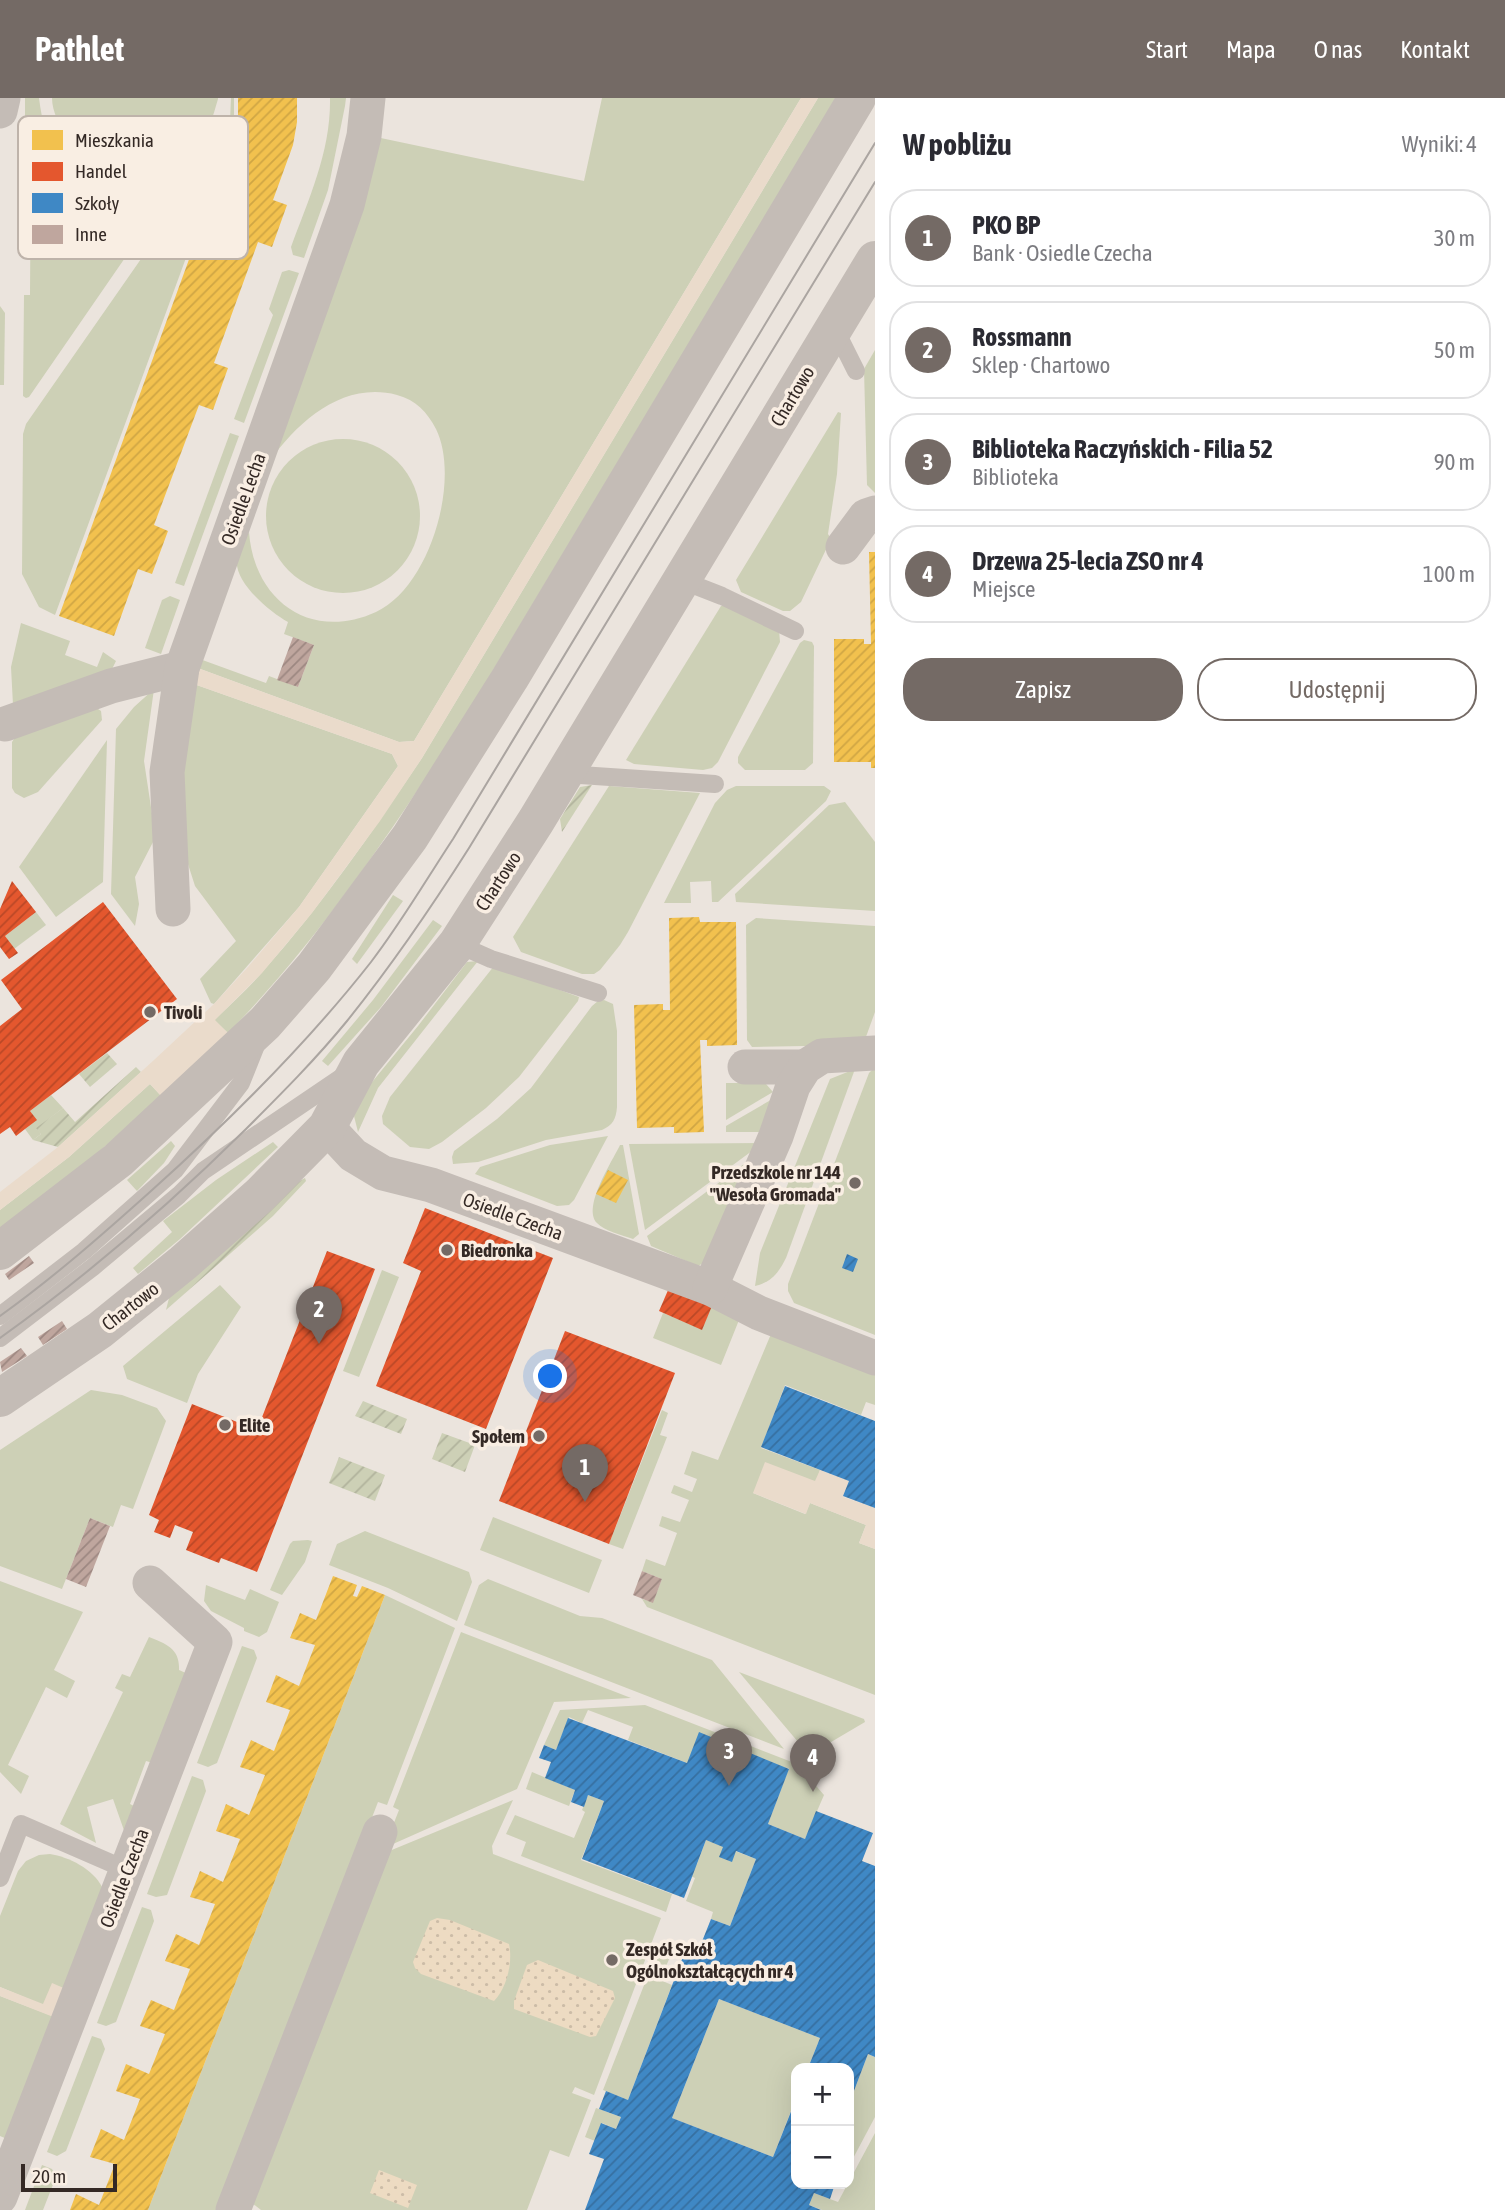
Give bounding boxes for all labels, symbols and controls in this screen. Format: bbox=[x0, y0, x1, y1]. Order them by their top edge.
text: Pathlet bbox=[35, 30, 124, 68]
text: Start bbox=[1146, 36, 1188, 63]
text: Mapa bbox=[1226, 36, 1276, 63]
text: O nas bbox=[1314, 36, 1362, 63]
text: Kontakt bbox=[1400, 36, 1470, 63]
legend bbox=[18, 116, 248, 259]
text: W pobliżu bbox=[903, 127, 1012, 161]
text: Mieszkania bbox=[75, 129, 154, 151]
text: Wyniki: 4 bbox=[1402, 131, 1477, 157]
text: Handel bbox=[75, 160, 127, 182]
text: Szkoły bbox=[75, 192, 120, 214]
text: PKO BP bbox=[972, 210, 1041, 240]
text: Inne bbox=[75, 223, 107, 245]
text: 1 bbox=[923, 225, 933, 251]
text: 30 m bbox=[1434, 225, 1475, 251]
text: Bank · Osiedle Czecha bbox=[972, 240, 1153, 266]
text: Rossmann bbox=[972, 322, 1072, 352]
text: 2 bbox=[923, 337, 933, 363]
text: 50 m bbox=[1434, 337, 1475, 363]
text: Sklep · Chartowo bbox=[972, 352, 1110, 378]
street label: Chartowo bbox=[766, 362, 818, 430]
text: Biblioteka Raczyńskich - Filia 52 bbox=[972, 434, 1273, 464]
text: 3 bbox=[923, 449, 933, 475]
text: 90 m bbox=[1434, 449, 1475, 475]
street label: Osiedle Lecha bbox=[216, 450, 270, 548]
text: Biblioteka bbox=[972, 464, 1059, 490]
text: Drzewa 25-lecia ZSO nr 4 bbox=[972, 546, 1204, 576]
text: 4 bbox=[923, 561, 933, 587]
text: 100 m bbox=[1423, 561, 1475, 587]
text: Miejsce bbox=[972, 576, 1036, 602]
button: Zapisz bbox=[903, 658, 1183, 721]
button: Udostępnij bbox=[1197, 658, 1477, 721]
street label: Chartowo bbox=[471, 847, 525, 915]
place label: Tivoli bbox=[164, 1001, 202, 1023]
marker: Tivoli bbox=[142, 1004, 158, 1020]
place label: Przedszkole nr 144 "Wesoła Gromada" bbox=[710, 1161, 841, 1205]
marker: Przedszkole nr 144 "Wesoła Gromada" bbox=[847, 1175, 863, 1191]
street label: Osiedle Czecha bbox=[460, 1188, 566, 1244]
place label: Biedronka bbox=[461, 1239, 533, 1261]
marker: Biedronka bbox=[439, 1242, 455, 1258]
street label: Chartowo bbox=[97, 1277, 163, 1335]
pin: 2 bbox=[296, 1286, 342, 1344]
your location bbox=[533, 1359, 567, 1393]
place label: Elite bbox=[239, 1414, 271, 1436]
marker: Elite bbox=[217, 1417, 233, 1433]
place label: Społem bbox=[472, 1425, 525, 1447]
marker: Społem bbox=[531, 1428, 547, 1444]
pin: 1 bbox=[562, 1444, 608, 1502]
pin: 3 bbox=[706, 1728, 752, 1786]
pin: 4 bbox=[790, 1734, 836, 1792]
street label: Osiedle Czecha bbox=[95, 1825, 153, 1931]
place label: Zespół Szkół Ogólnokształcących nr 4 bbox=[626, 1938, 794, 1982]
marker: Zespół Szkół Ogólnokształcących nr 4 bbox=[604, 1952, 620, 1968]
map controls bbox=[791, 2063, 854, 2189]
button: + bbox=[791, 2063, 854, 2126]
button: − bbox=[791, 2126, 854, 2189]
scale bar bbox=[21, 2161, 117, 2193]
text: 20 m bbox=[32, 2165, 66, 2187]

